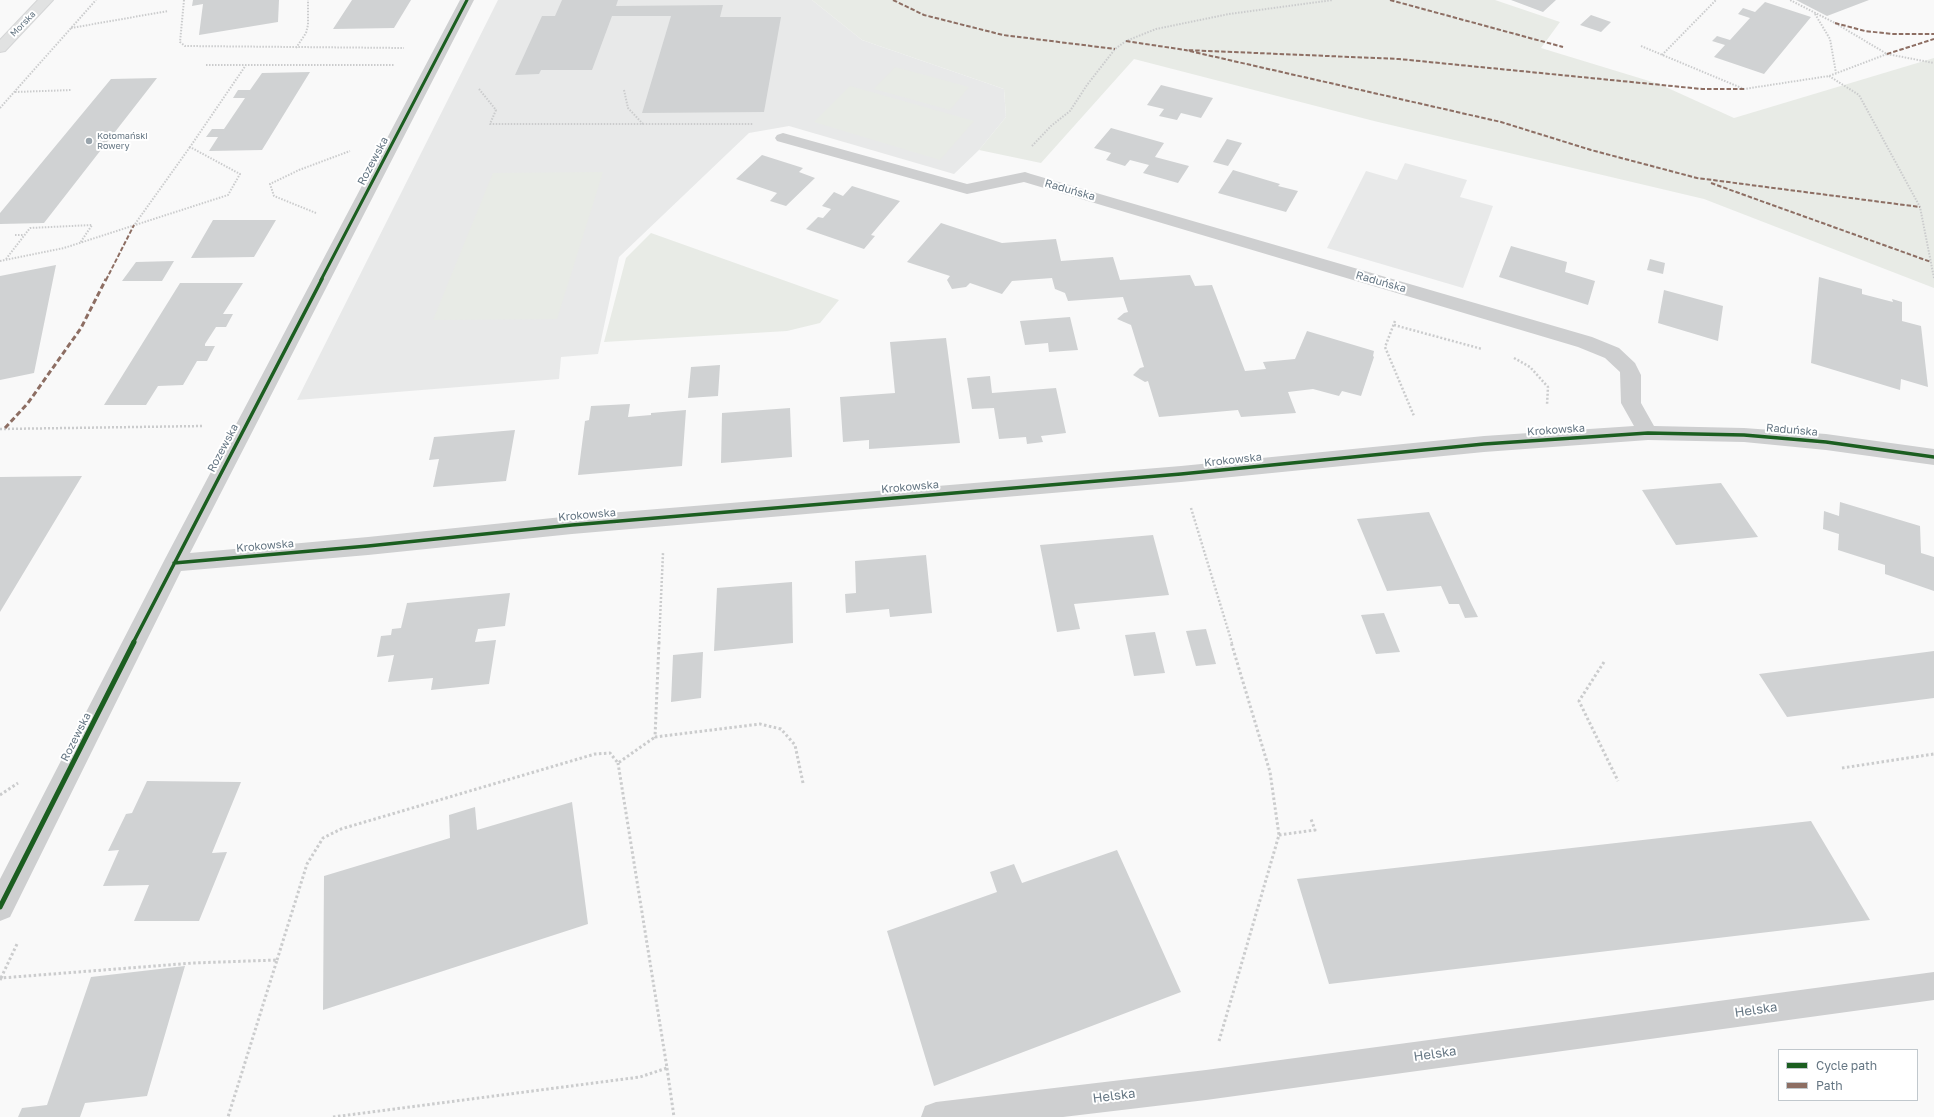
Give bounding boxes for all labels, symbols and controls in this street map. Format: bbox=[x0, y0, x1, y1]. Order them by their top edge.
street label: Morska bbox=[8, 9, 38, 39]
place label: Kołomański Rowery bbox=[97, 131, 148, 152]
street label: Rozewska bbox=[355, 135, 391, 187]
marker: Kołomański Rowery bbox=[84, 136, 94, 146]
street label: Raduńska bbox=[1043, 177, 1097, 203]
street label: Raduńska bbox=[1354, 269, 1408, 295]
street label: Krokowska bbox=[1527, 421, 1585, 439]
street label: Raduńska bbox=[1766, 421, 1818, 439]
street label: Rozewska bbox=[205, 422, 241, 474]
street label: Krokowska bbox=[1204, 450, 1262, 470]
street label: Krokowska bbox=[881, 478, 939, 496]
street label: Krokowska bbox=[558, 506, 616, 524]
street label: Krokowska bbox=[236, 537, 294, 555]
street label: Rozewska bbox=[58, 710, 94, 764]
street label: Helska bbox=[1734, 999, 1778, 1021]
street label: Helska bbox=[1413, 1043, 1457, 1065]
legend bbox=[1778, 1049, 1918, 1101]
text: Cycle path bbox=[1816, 1058, 1877, 1073]
text: Path bbox=[1816, 1078, 1843, 1093]
street label: Helska bbox=[1092, 1086, 1136, 1106]

